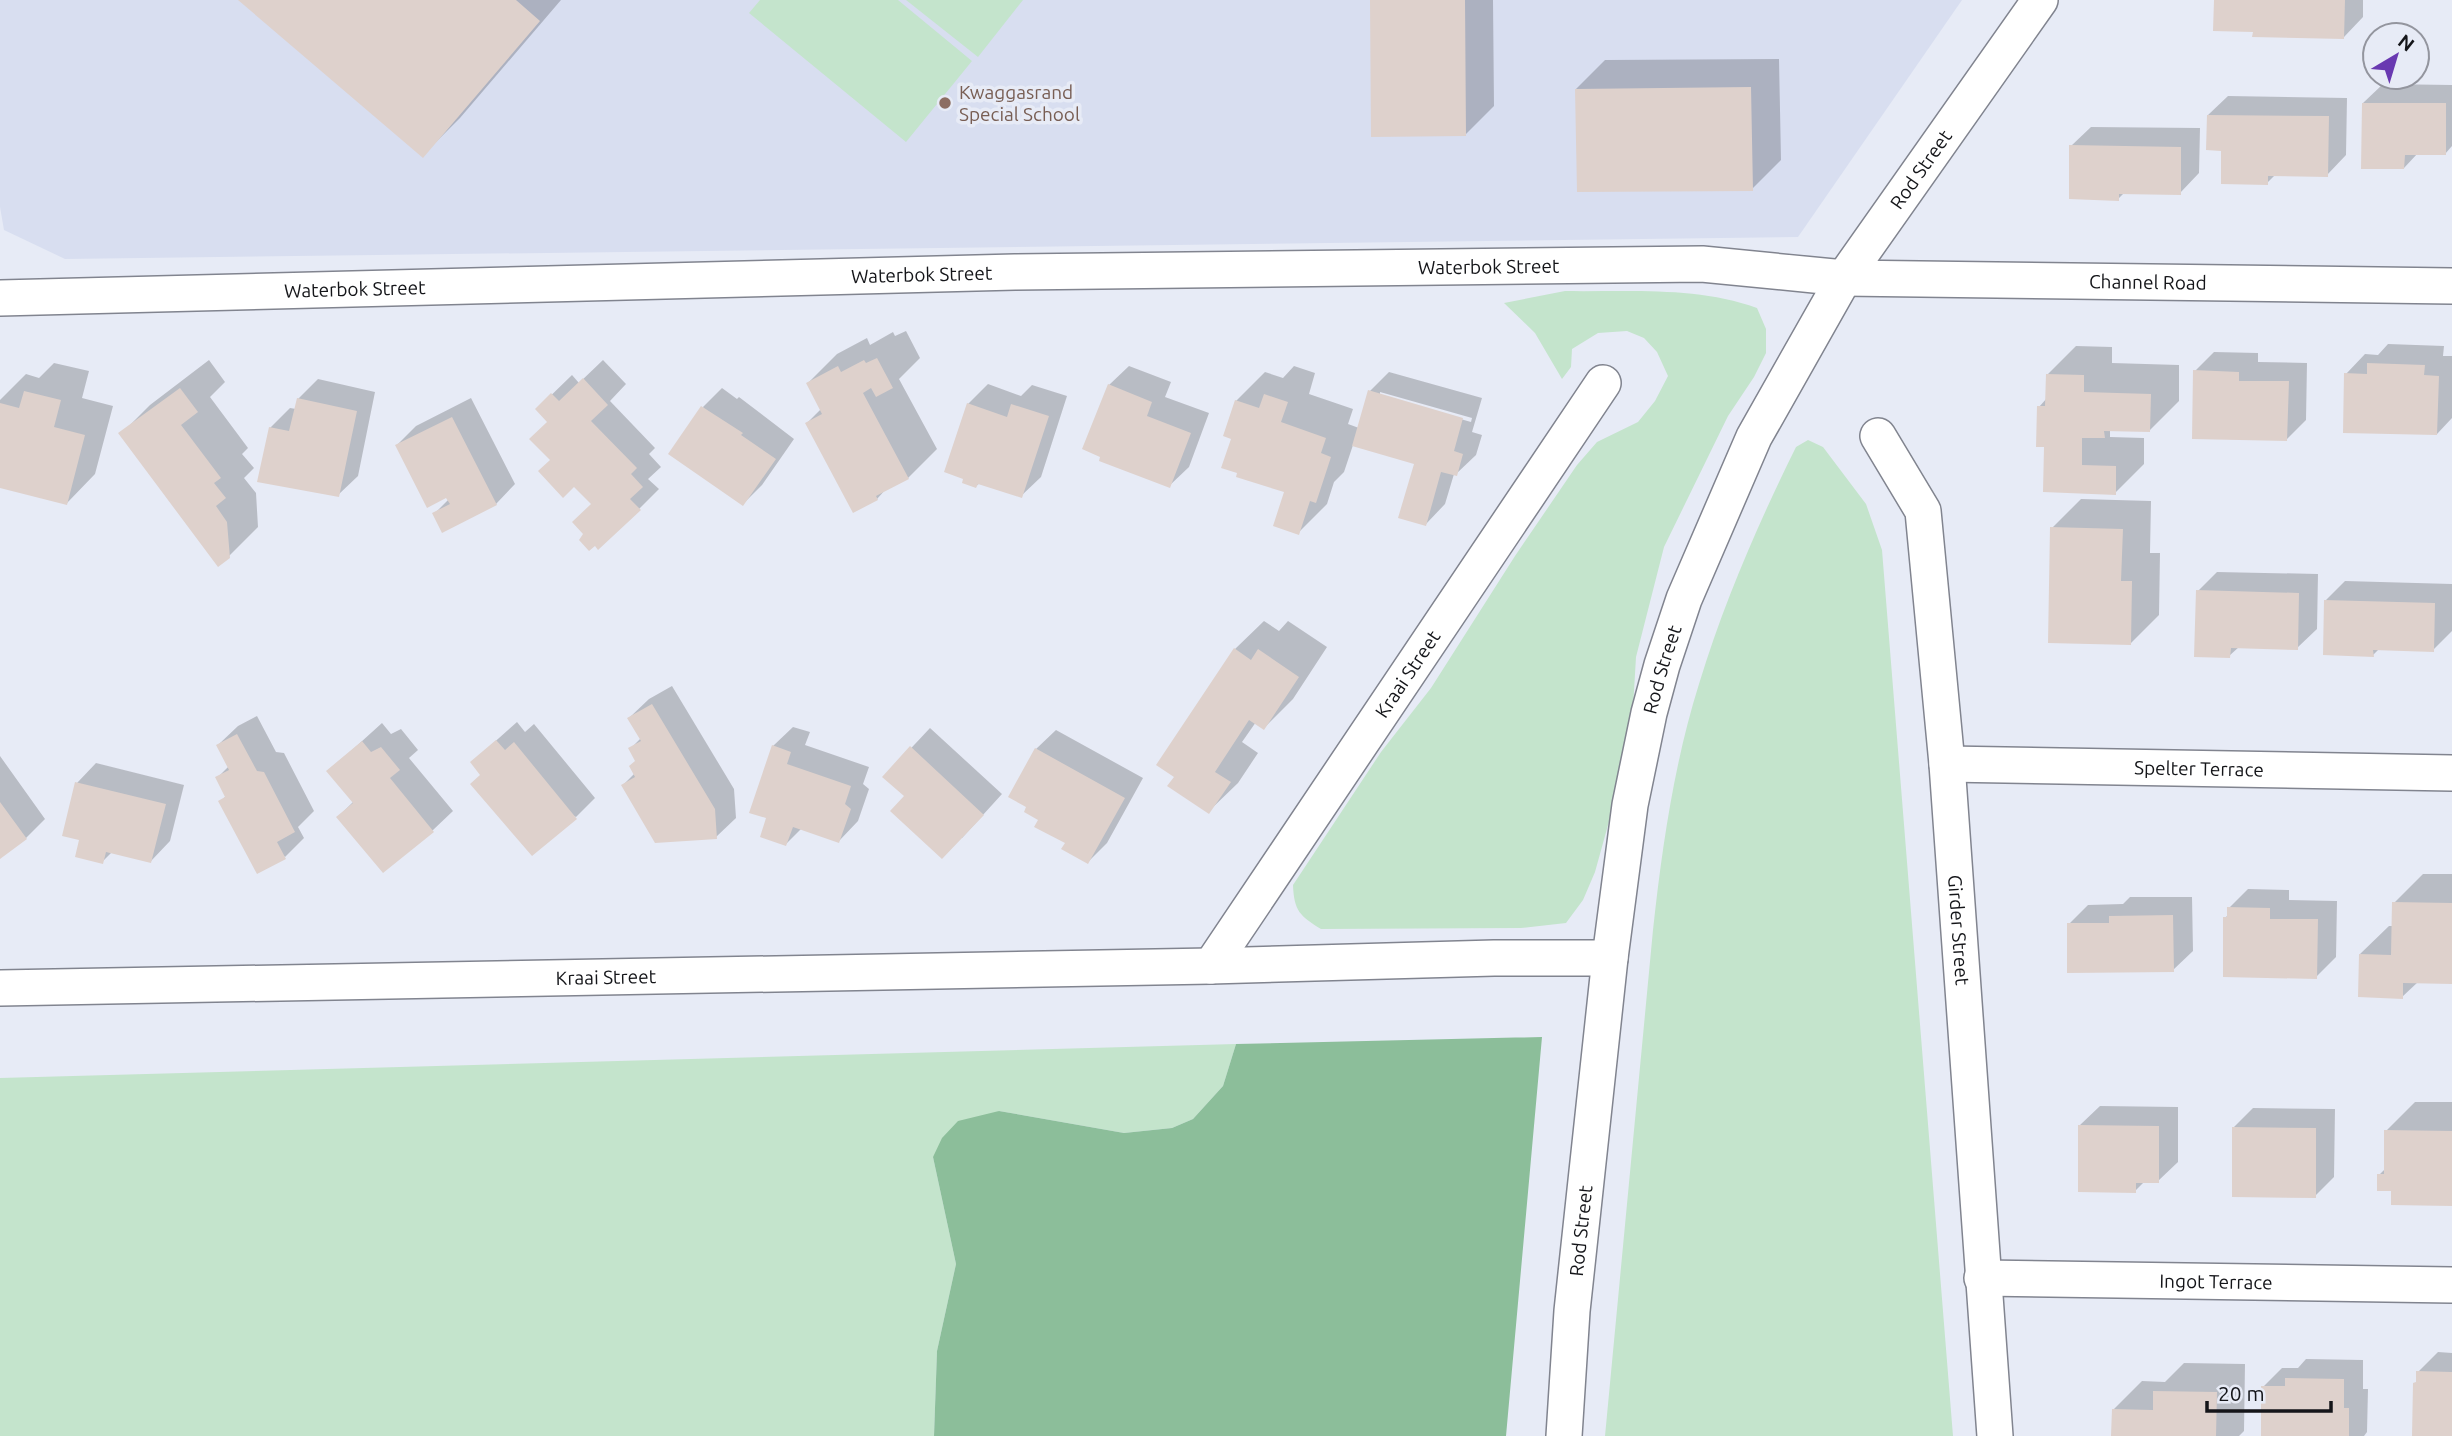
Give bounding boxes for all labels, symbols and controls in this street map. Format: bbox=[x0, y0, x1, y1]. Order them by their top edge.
north arrow bbox=[2361, 21, 2431, 91]
text: N bbox=[2394, 30, 2419, 56]
place label: Kwaggasrand Special School bbox=[959, 81, 1080, 125]
marker: Kwaggasrand Special School bbox=[937, 95, 953, 111]
street label: Rod Street bbox=[1885, 125, 1956, 213]
street label: Waterbok Street bbox=[1418, 255, 1560, 278]
street label: Waterbok Street bbox=[851, 262, 993, 287]
street label: Channel Road bbox=[2089, 270, 2207, 294]
street label: Waterbok Street bbox=[284, 276, 426, 302]
street label: Rod Street bbox=[1638, 622, 1686, 716]
street label: Kraai Street bbox=[1370, 626, 1445, 722]
street label: Spelter Terrace bbox=[2134, 756, 2264, 781]
street label: Girder Street bbox=[1944, 874, 1974, 987]
street label: Kraai Street bbox=[556, 965, 657, 989]
street label: Rod Street bbox=[1565, 1184, 1597, 1277]
street label: Ingot Terrace bbox=[2159, 1270, 2273, 1293]
scale bar bbox=[2207, 1370, 2331, 1414]
text: 20 m bbox=[2218, 1381, 2265, 1405]

